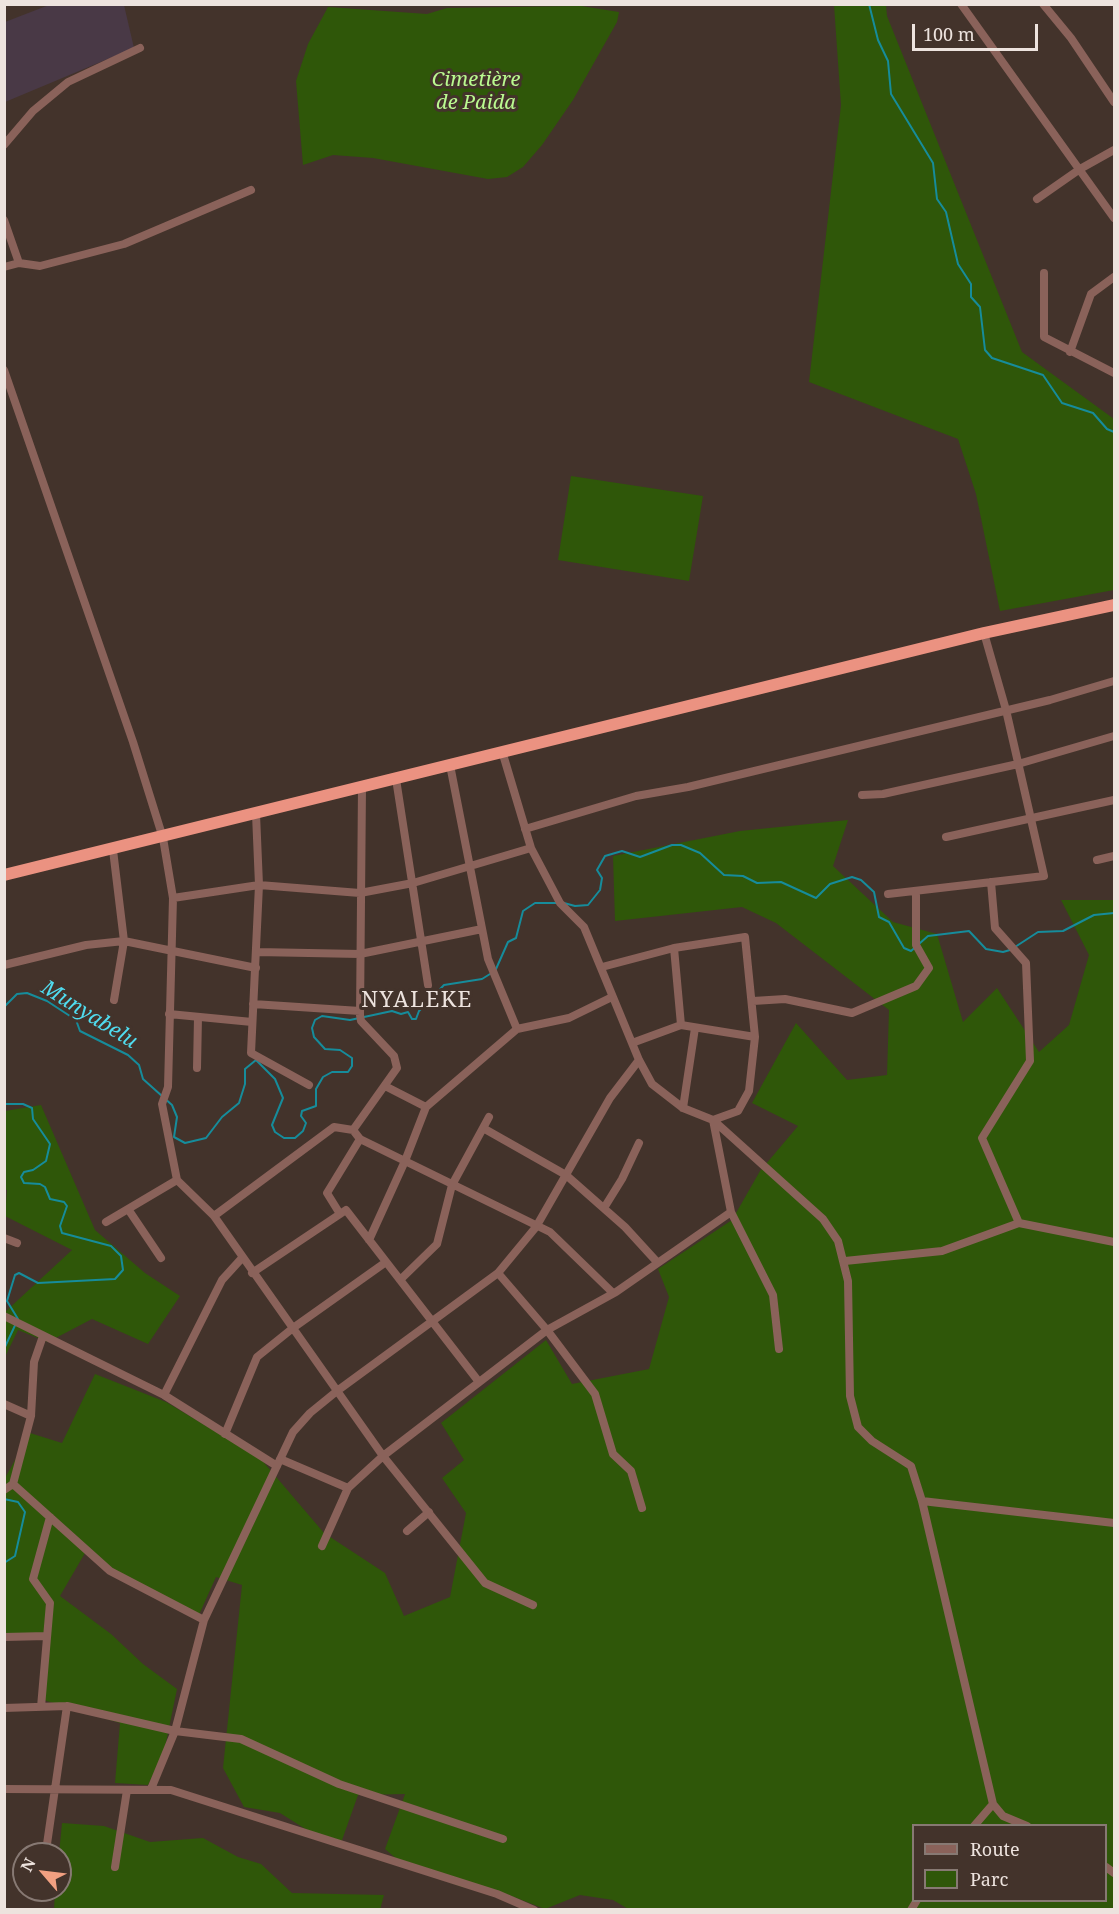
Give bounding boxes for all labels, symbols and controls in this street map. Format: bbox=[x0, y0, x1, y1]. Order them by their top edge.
scale bar bbox=[915, 12, 1041, 50]
text: 100 m bbox=[923, 22, 975, 46]
park label: Cimetière de Paida bbox=[432, 68, 520, 115]
water label: Munyabelu bbox=[36, 975, 142, 1055]
district label: NYALEKE bbox=[361, 988, 473, 1014]
legend bbox=[912, 1824, 1107, 1902]
text: Route bbox=[970, 1837, 1020, 1861]
north arrow bbox=[12, 1842, 72, 1902]
text: N bbox=[15, 1854, 41, 1875]
text: Parc bbox=[970, 1867, 1008, 1891]

